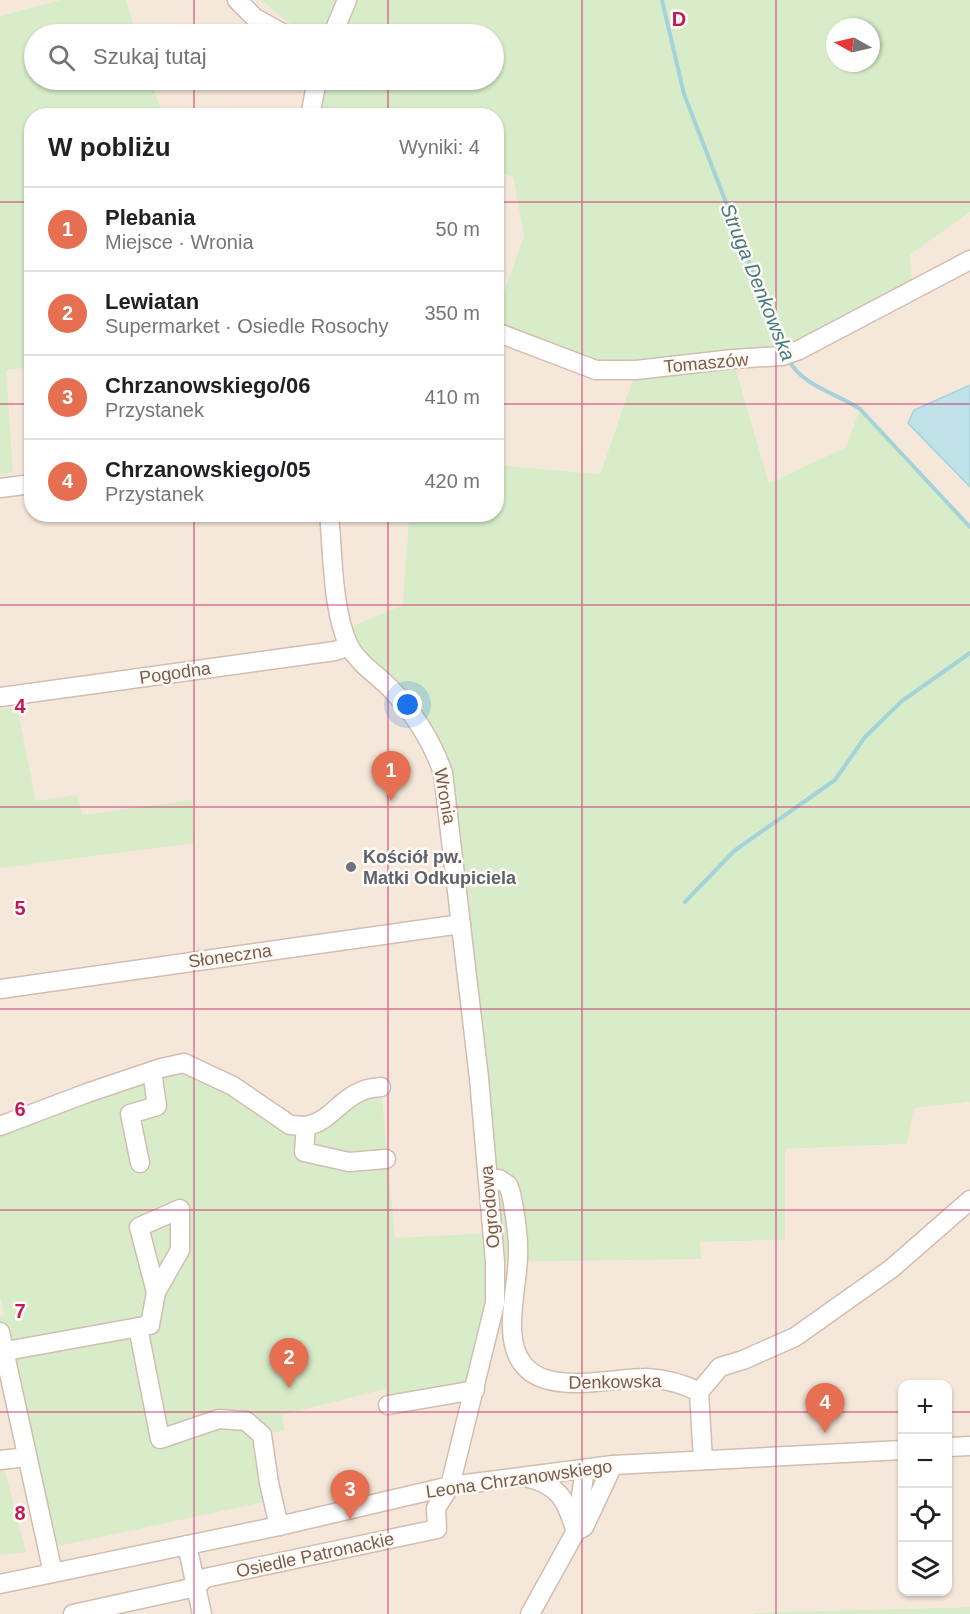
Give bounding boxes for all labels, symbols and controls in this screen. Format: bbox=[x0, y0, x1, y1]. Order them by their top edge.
text: D bbox=[672, 8, 686, 30]
north arrow bbox=[826, 18, 880, 72]
search box bbox=[24, 24, 504, 90]
icon: search bbox=[45, 41, 78, 74]
text: Szukaj tutaj bbox=[93, 44, 207, 69]
text: W pobliżu bbox=[48, 132, 171, 162]
text: Wyniki: 4 bbox=[399, 136, 480, 158]
water label: Struga Denkowska bbox=[716, 200, 800, 364]
text: Plebania bbox=[105, 205, 195, 230]
text: 1 bbox=[62, 218, 73, 240]
text: 50 m bbox=[436, 218, 480, 240]
text: Miejsce · Wronia bbox=[105, 231, 254, 253]
text: Lewiatan bbox=[105, 289, 199, 314]
text: 2 bbox=[62, 302, 73, 324]
text: 350 m bbox=[424, 302, 480, 324]
text: Supermarket · Osiedle Rosochy bbox=[105, 315, 388, 337]
street label: Tomaszów bbox=[663, 349, 750, 377]
text: Chrzanowskiego/06 bbox=[105, 373, 310, 398]
text: 3 bbox=[62, 386, 73, 408]
text: 410 m bbox=[424, 386, 480, 408]
text: Przystanek bbox=[105, 399, 204, 421]
text: Chrzanowskiego/05 bbox=[105, 457, 310, 482]
text: 4 bbox=[62, 470, 73, 492]
text: 420 m bbox=[424, 470, 480, 492]
text: Przystanek bbox=[105, 483, 204, 505]
street label: Pogodna bbox=[138, 658, 213, 688]
your location bbox=[393, 690, 422, 719]
text: 4 bbox=[14, 695, 26, 717]
pin: 1 bbox=[372, 752, 410, 801]
street label: Wronia bbox=[430, 766, 460, 827]
place label: Kościół pw. Matki Odkupiciela bbox=[363, 847, 517, 888]
marker: Kościół pw. Matki Odkupiciela bbox=[344, 860, 358, 874]
text: 5 bbox=[14, 897, 26, 919]
street label: Słoneczna bbox=[187, 940, 274, 972]
text: 6 bbox=[14, 1098, 26, 1120]
street label: Ogrodowa bbox=[476, 1164, 504, 1249]
text: 7 bbox=[14, 1300, 26, 1322]
pin: 2 bbox=[270, 1338, 308, 1388]
street label: Denkowska bbox=[568, 1371, 663, 1393]
map controls bbox=[898, 1380, 952, 1596]
button: + bbox=[898, 1380, 952, 1434]
pin: 4 bbox=[806, 1384, 844, 1433]
button: − bbox=[898, 1434, 952, 1488]
street label: Leona Chrzanowskiego bbox=[424, 1456, 614, 1502]
pin: 3 bbox=[330, 1470, 370, 1520]
button: locate bbox=[898, 1488, 952, 1542]
text: 8 bbox=[14, 1502, 26, 1524]
street label: Osiedle Patronackie bbox=[234, 1528, 396, 1582]
button: layers bbox=[898, 1542, 952, 1596]

